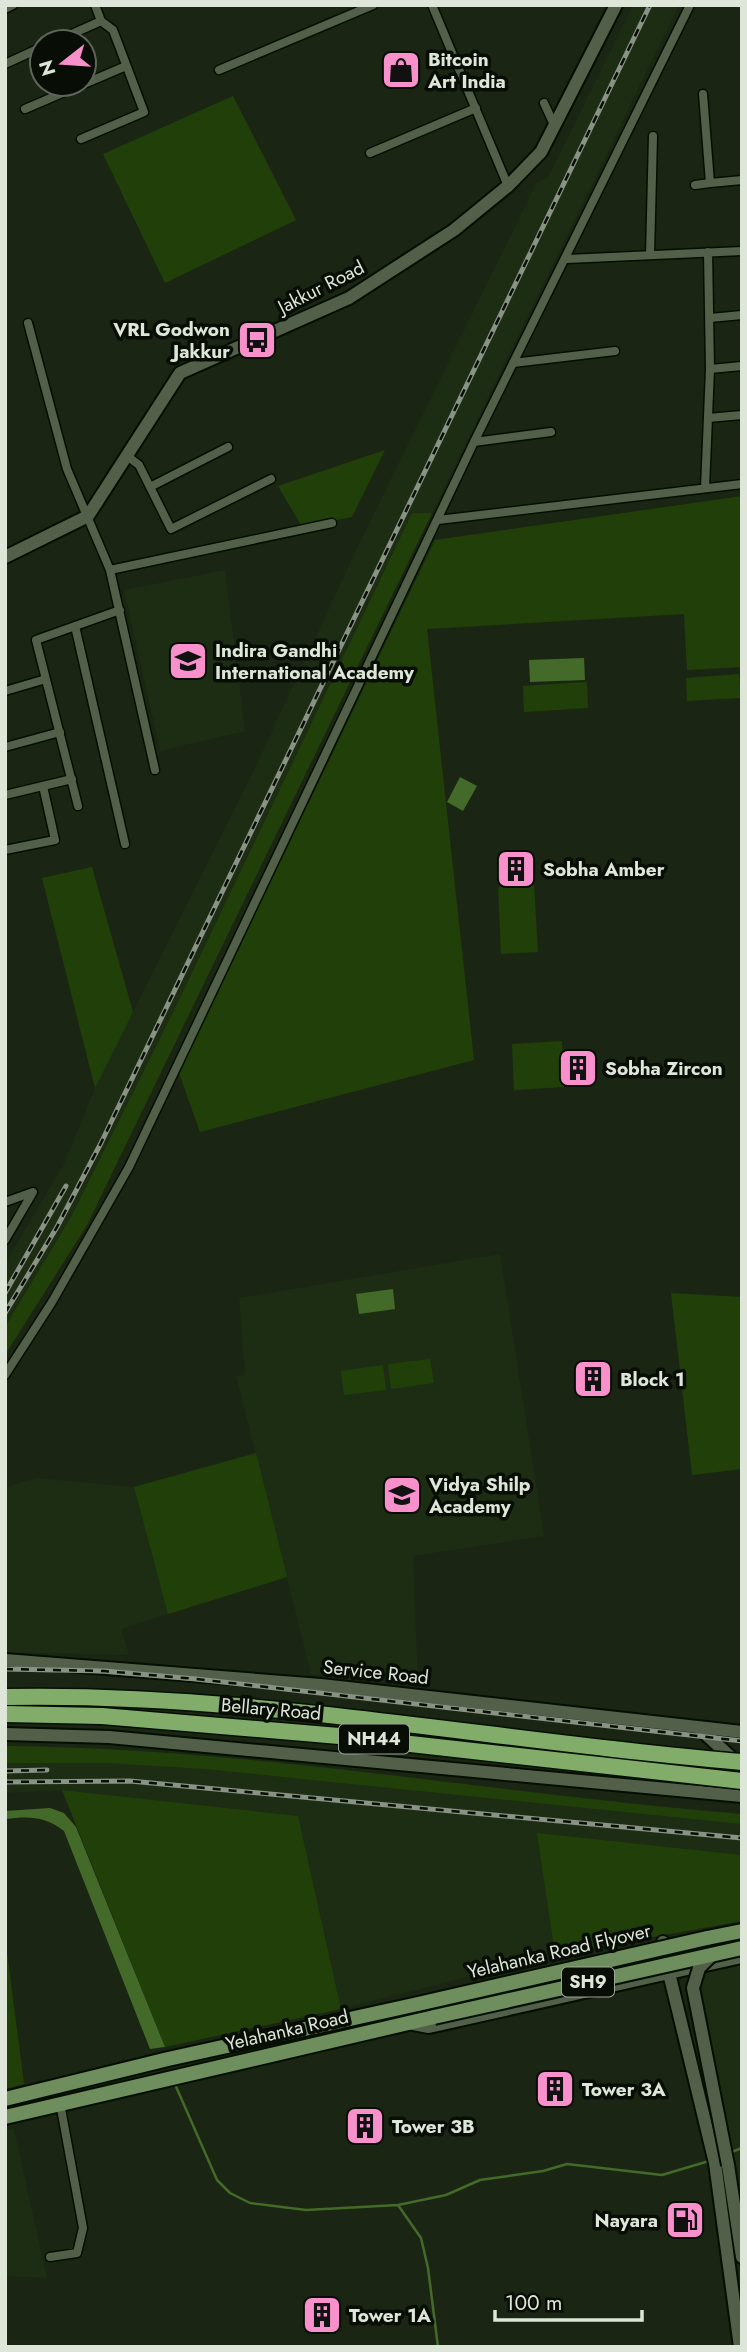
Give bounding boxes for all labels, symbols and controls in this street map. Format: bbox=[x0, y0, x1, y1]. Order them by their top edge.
north arrow bbox=[28, 28, 98, 98]
place label: Bitcoin Art India bbox=[427, 46, 506, 95]
shop icon: Bitcoin Art India bbox=[380, 49, 422, 91]
text: N bbox=[32, 57, 62, 79]
street label: Jakkur Road bbox=[271, 254, 369, 322]
place label: VRL Godwon Jakkur bbox=[112, 316, 230, 365]
bus stop icon: VRL Godwon Jakkur bbox=[236, 319, 278, 361]
place label: Indira Gandhi International Academy bbox=[215, 637, 415, 686]
school or university icon: Indira Gandhi International Academy bbox=[167, 640, 209, 682]
building icon: Sobha Amber bbox=[495, 848, 537, 890]
place label: Sobha Amber bbox=[543, 856, 665, 883]
building icon: Sobha Zircon bbox=[557, 1047, 599, 1089]
place label: Sobha Zircon bbox=[605, 1055, 723, 1082]
building icon: Block 1 bbox=[572, 1358, 614, 1400]
place label: Block 1 bbox=[620, 1366, 685, 1393]
place label: Vidya Shilp Academy bbox=[428, 1471, 531, 1520]
school or university icon: Vidya Shilp Academy bbox=[381, 1474, 423, 1516]
street label: Service Road bbox=[322, 1653, 430, 1691]
street label: Bellary Road bbox=[220, 1691, 322, 1727]
road number: NH44 bbox=[339, 1724, 409, 1754]
street label: Yelahanka Road Flyover bbox=[465, 1917, 654, 1985]
road number: SH9 bbox=[562, 1968, 614, 1996]
street label: Yelahanka Road bbox=[223, 2003, 351, 2057]
building icon: Tower 3A bbox=[534, 2068, 576, 2110]
place label: Tower 3A bbox=[582, 2076, 666, 2103]
building icon: Tower 3B bbox=[344, 2105, 386, 2147]
place label: Tower 3B bbox=[392, 2113, 475, 2140]
fuel station icon: Nayara bbox=[664, 2199, 706, 2241]
place label: Nayara bbox=[595, 2207, 658, 2234]
scale bar bbox=[495, 2278, 642, 2322]
text: 100 m bbox=[505, 2288, 562, 2318]
building icon: Tower 1A bbox=[301, 2294, 343, 2336]
place label: Tower 1A bbox=[349, 2302, 431, 2329]

